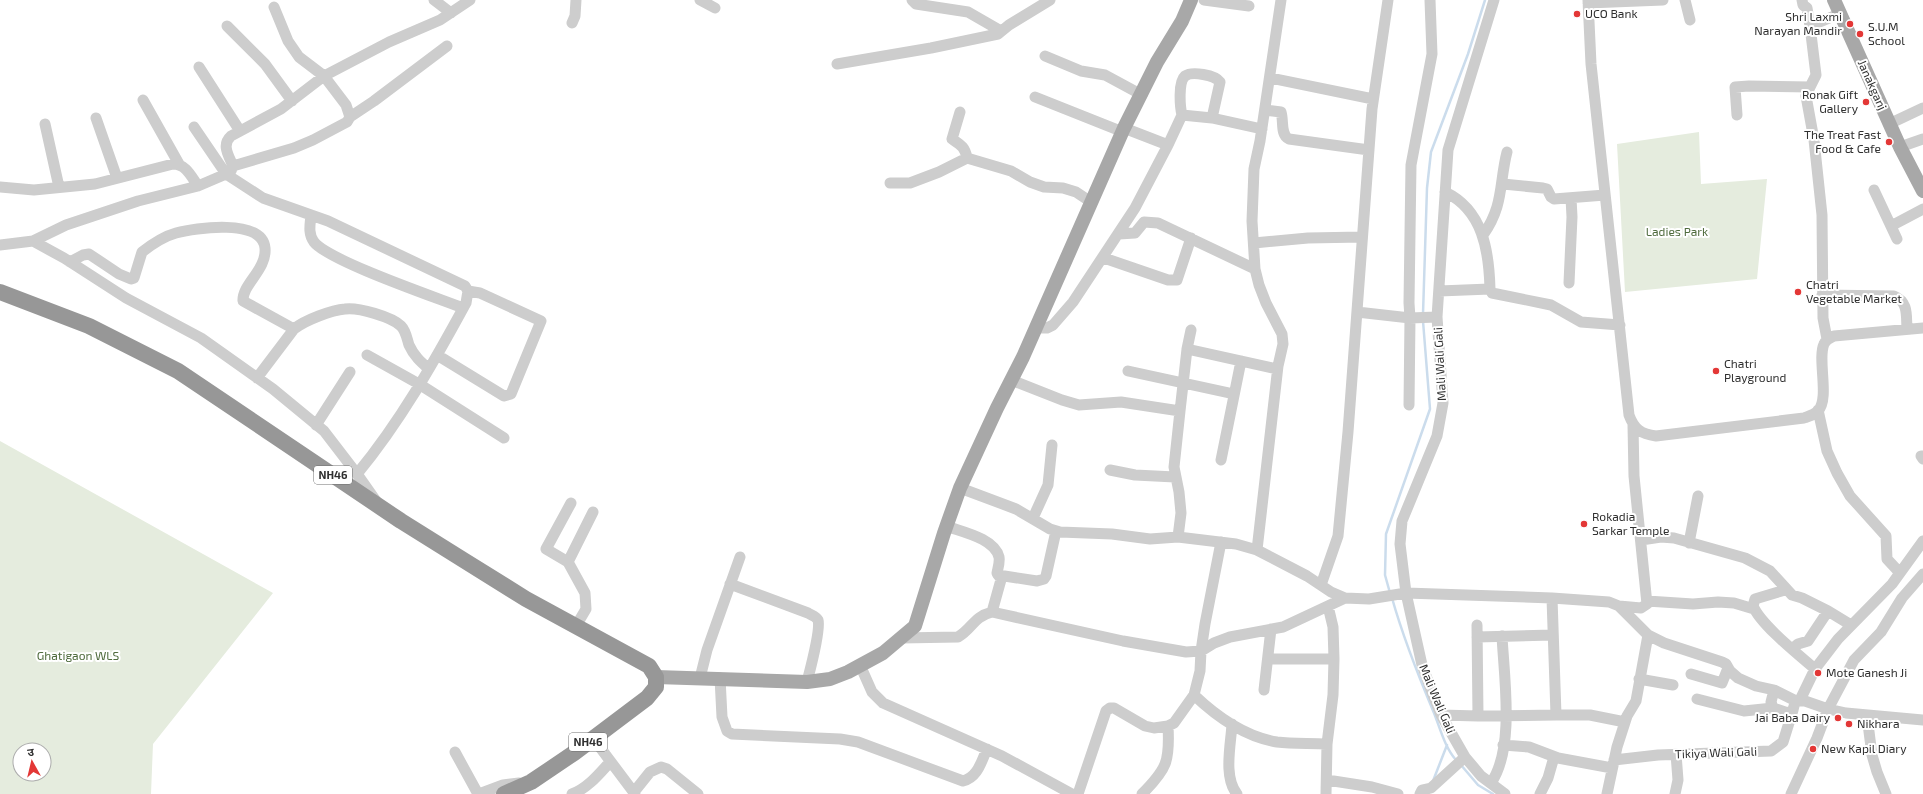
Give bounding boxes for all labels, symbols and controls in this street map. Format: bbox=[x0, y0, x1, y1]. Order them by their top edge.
place label: UCO Bank bbox=[1585, 6, 1638, 20]
marker: UCO Bank bbox=[1572, 9, 1582, 19]
place label: Shri Laxmi Narayan Mandir bbox=[1754, 9, 1842, 37]
marker: Shri Laxmi Narayan Mandir bbox=[1845, 19, 1855, 29]
place label: S.U.M School bbox=[1868, 19, 1905, 47]
marker: S.U.M School bbox=[1855, 29, 1865, 39]
street label: Janakganj bbox=[1855, 57, 1890, 112]
place label: Ronak Gift Gallery bbox=[1802, 87, 1859, 115]
marker: Ronak Gift Gallery bbox=[1861, 97, 1871, 107]
place label: The Treat Fast Food & Cafe bbox=[1804, 127, 1881, 155]
marker: The Treat Fast Food & Cafe bbox=[1884, 137, 1894, 147]
park label: Ladies Park bbox=[1646, 224, 1708, 238]
place label: Chatri Vegetable Market bbox=[1806, 277, 1902, 305]
marker: Chatri Vegetable Market bbox=[1793, 287, 1803, 297]
street label: Mali Wali Gali bbox=[1430, 327, 1448, 401]
place label: Chatri Playground bbox=[1724, 356, 1786, 384]
marker: Chatri Playground bbox=[1711, 366, 1721, 376]
road number: NH46 bbox=[314, 466, 352, 484]
place label: Rokadia Sarkar Temple bbox=[1592, 509, 1669, 537]
marker: Rokadia Sarkar Temple bbox=[1579, 519, 1589, 529]
park label: Ghatigaon WLS bbox=[37, 648, 119, 662]
street label: Mali Wali Gali bbox=[1417, 662, 1459, 735]
place label: Mote Ganesh Ji bbox=[1826, 665, 1907, 679]
marker: Mote Ganesh Ji bbox=[1813, 668, 1823, 678]
place label: Jai Baba Dairy bbox=[1755, 710, 1831, 724]
marker: Jai Baba Dairy bbox=[1833, 713, 1843, 723]
place label: Nikhara bbox=[1857, 716, 1900, 730]
marker: Nikhara bbox=[1844, 719, 1854, 729]
road number: NH46 bbox=[569, 733, 607, 751]
place label: New Kapil Diary bbox=[1821, 741, 1907, 755]
north arrow bbox=[12, 742, 52, 782]
street label: Tikiya Wali Gali bbox=[1675, 744, 1757, 760]
marker: New Kapil Diary bbox=[1808, 744, 1818, 754]
text: उ bbox=[26, 745, 35, 758]

